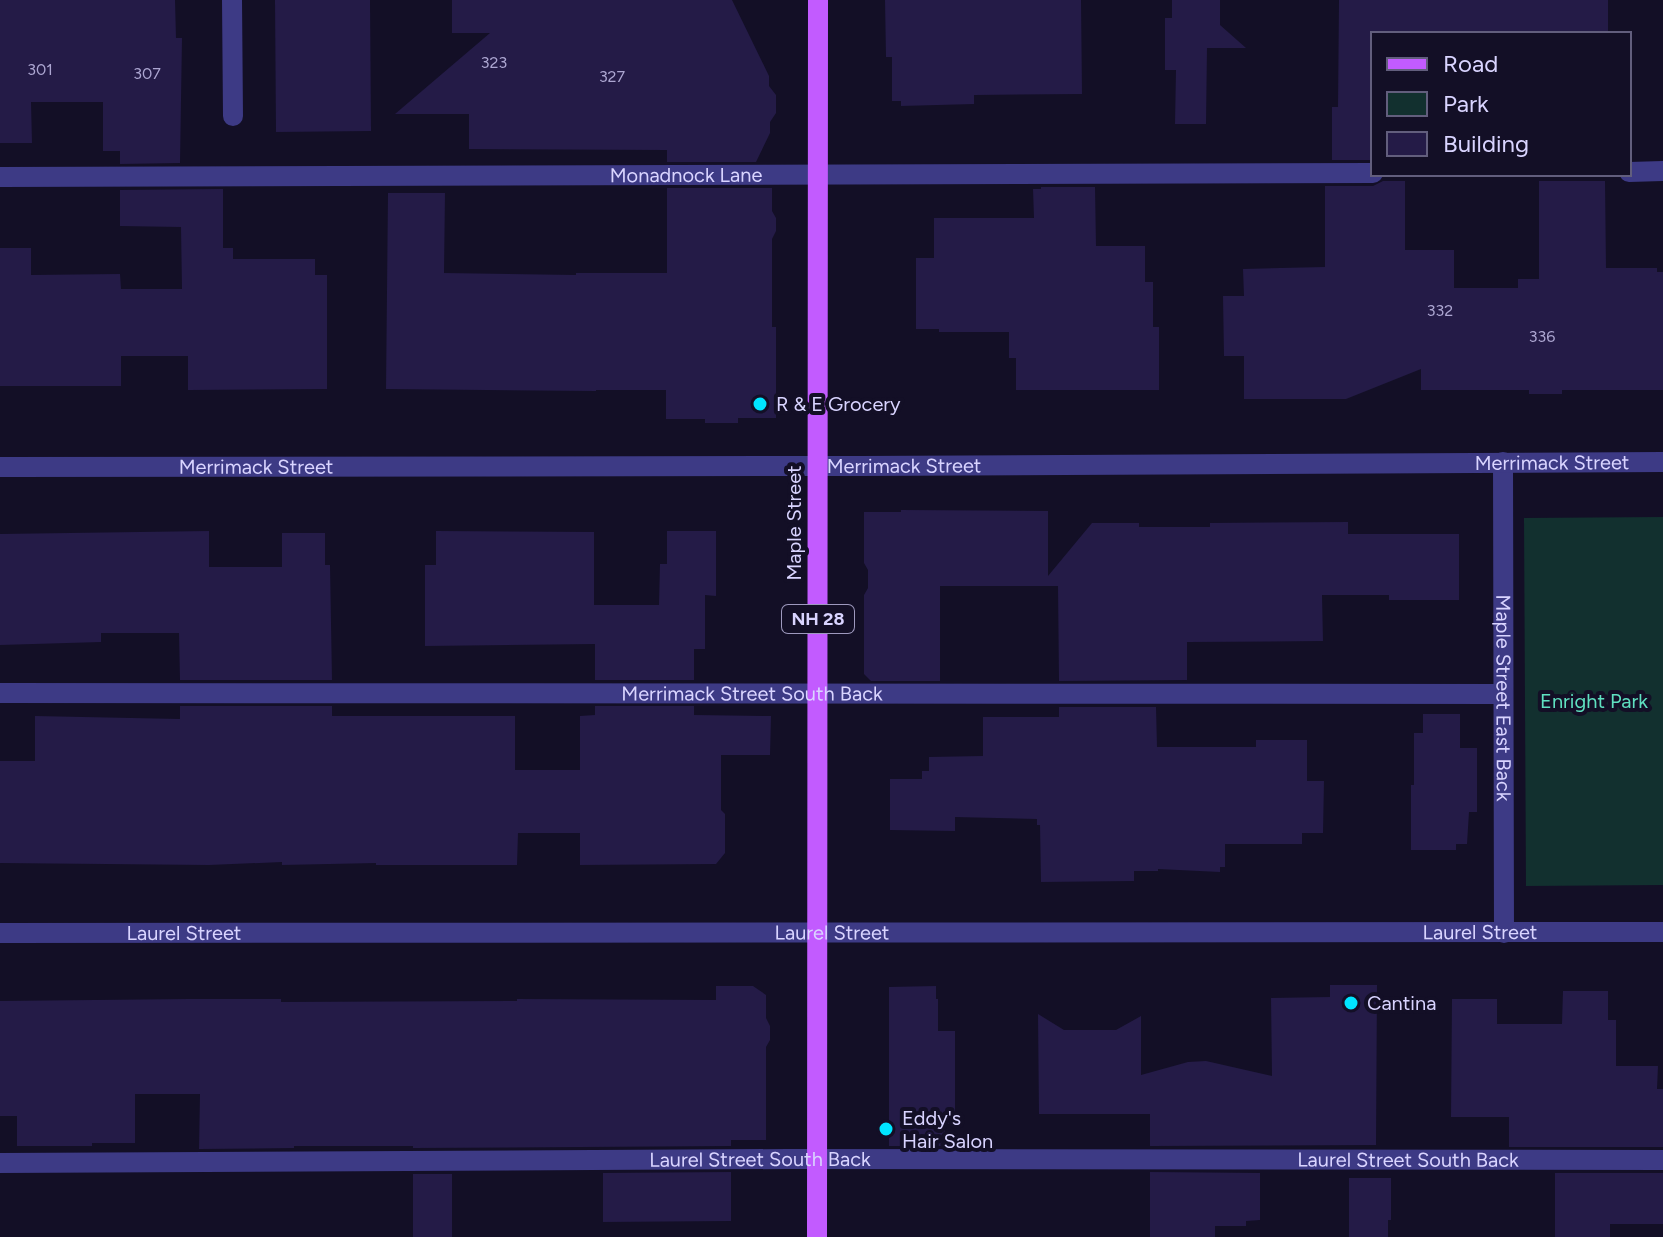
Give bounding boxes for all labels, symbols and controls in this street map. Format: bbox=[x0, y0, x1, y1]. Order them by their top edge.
legend bbox=[1371, 32, 1631, 176]
text: Road bbox=[1443, 49, 1498, 78]
house number: 323 bbox=[481, 53, 507, 72]
house number: 301 bbox=[27, 60, 53, 79]
house number: 307 bbox=[133, 64, 161, 83]
house number: 327 bbox=[599, 67, 626, 86]
text: Park bbox=[1443, 89, 1489, 118]
text: Building bbox=[1443, 129, 1529, 158]
street label: Monadnock Lane bbox=[610, 163, 762, 187]
house number: 332 bbox=[1427, 301, 1453, 320]
house number: 336 bbox=[1529, 327, 1555, 346]
place label: R & E Grocery bbox=[776, 392, 901, 416]
marker: R & E Grocery bbox=[751, 395, 769, 413]
street label: Merrimack Street bbox=[1475, 450, 1629, 475]
street label: Merrimack Street bbox=[827, 453, 981, 478]
street label: Merrimack Street bbox=[179, 455, 333, 479]
street label: Maple Street bbox=[782, 465, 806, 581]
street label: Maple Street East Back bbox=[1491, 594, 1516, 802]
road number: NH 28 bbox=[782, 605, 854, 633]
street label: Merrimack Street South Back bbox=[621, 681, 883, 706]
park label: Enright Park bbox=[1540, 689, 1648, 713]
street label: Laurel Street bbox=[775, 920, 889, 945]
street label: Laurel Street bbox=[1423, 920, 1537, 944]
street label: Laurel Street bbox=[127, 921, 241, 945]
place label: Cantina bbox=[1367, 991, 1436, 1015]
marker: Cantina bbox=[1342, 994, 1360, 1012]
place label: Eddy's Hair Salon bbox=[902, 1106, 993, 1153]
marker: Eddy's Hair Salon bbox=[877, 1120, 895, 1138]
street label: Laurel Street South Back bbox=[649, 1147, 871, 1172]
street label: Laurel Street South Back bbox=[1297, 1148, 1519, 1172]

